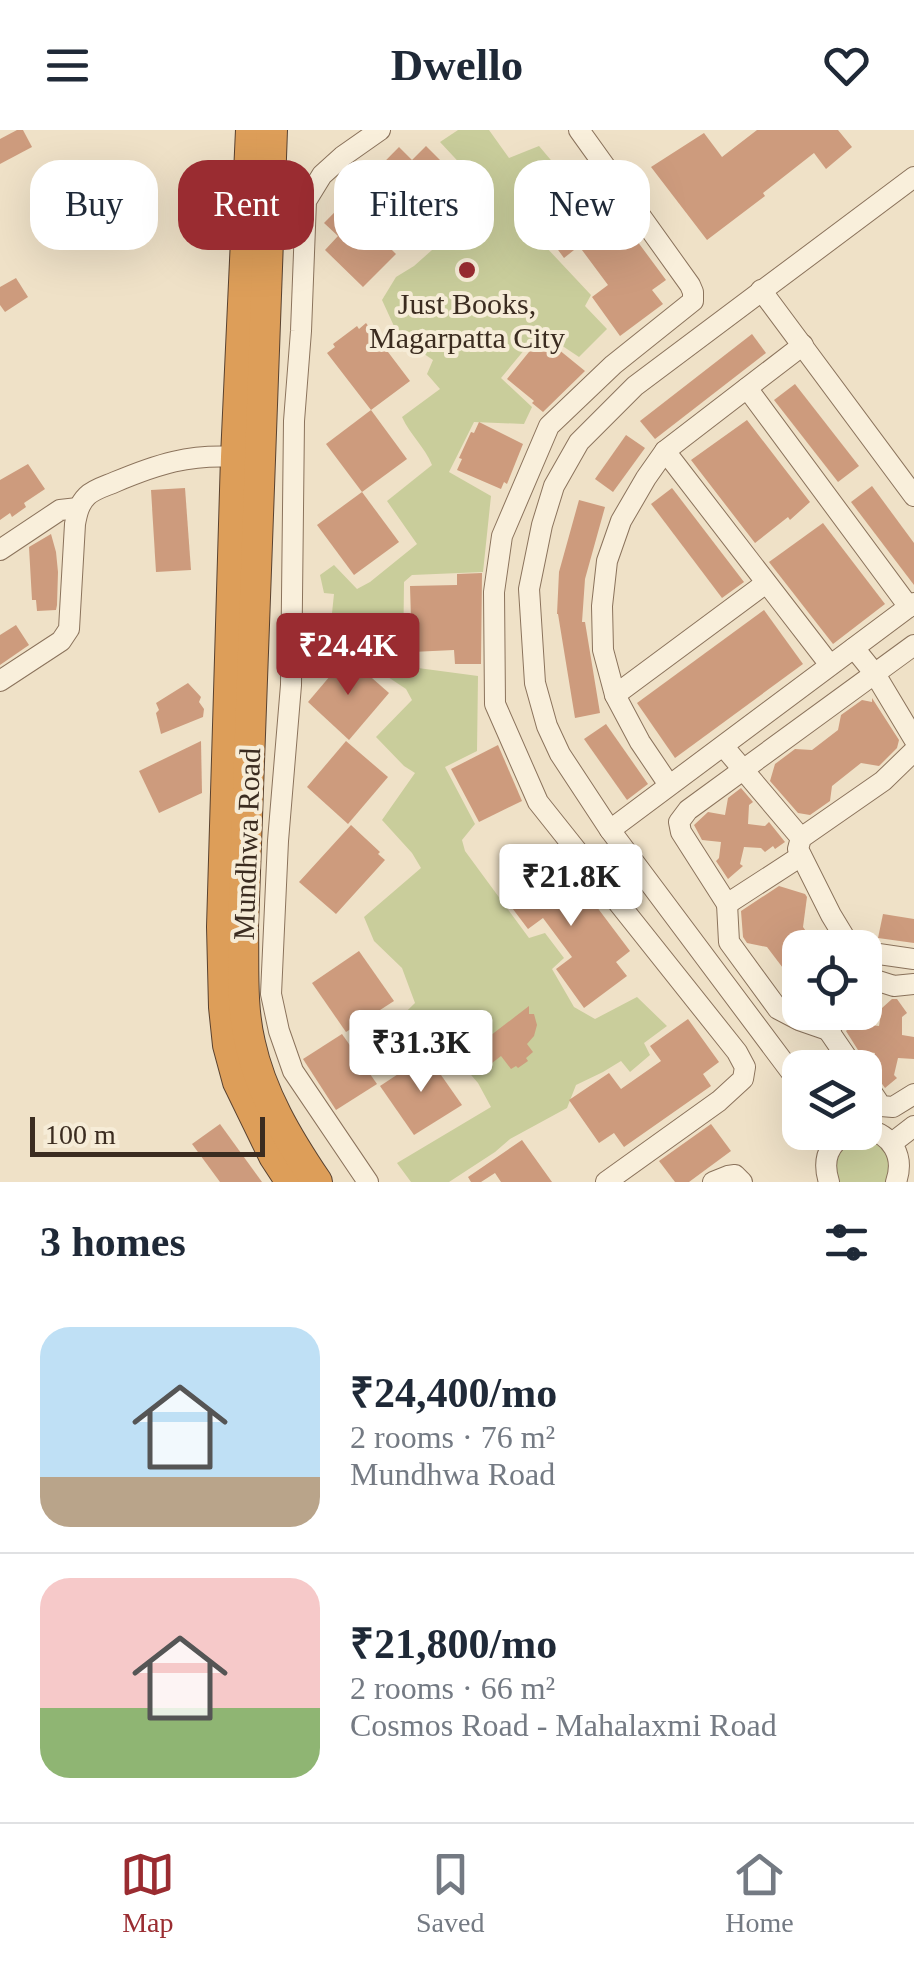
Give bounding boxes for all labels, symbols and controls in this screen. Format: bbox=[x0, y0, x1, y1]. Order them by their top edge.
icon: menu bbox=[40, 38, 95, 93]
icon: heart bbox=[819, 38, 874, 93]
text: Dwello bbox=[391, 40, 523, 90]
chip: Buy bbox=[30, 160, 158, 250]
chip: Rent bbox=[178, 160, 314, 250]
chip: Filters bbox=[334, 160, 494, 250]
chip: New bbox=[514, 160, 650, 250]
marker: Just Books, Magarpatta City bbox=[456, 259, 478, 281]
place label: Just Books, Magarpatta City bbox=[369, 287, 565, 354]
pin: ₹24.4K bbox=[267, 613, 429, 698]
text: ₹24.4K bbox=[298, 627, 398, 663]
street label: Mundhwa Road bbox=[227, 747, 266, 941]
pin: ₹21.8K bbox=[490, 844, 652, 929]
text: ₹21.8K bbox=[521, 858, 621, 894]
map controls bbox=[782, 930, 882, 1150]
button: locate bbox=[782, 930, 882, 1030]
pin: ₹31.3K bbox=[340, 1010, 502, 1095]
text: ₹31.3K bbox=[371, 1024, 471, 1060]
button: layers bbox=[782, 1050, 882, 1150]
scale bar bbox=[30, 1112, 265, 1156]
text: 100 m bbox=[45, 1119, 116, 1150]
icon: filters bbox=[819, 1215, 874, 1270]
text: 3 homes bbox=[40, 1219, 186, 1265]
icon: home bbox=[120, 1367, 240, 1487]
text: ₹24,400/mo bbox=[350, 1370, 557, 1416]
text: 2 rooms · 76 m² bbox=[350, 1419, 555, 1455]
text: Mundhwa Road bbox=[350, 1456, 555, 1492]
icon: home bbox=[120, 1618, 240, 1738]
text: ₹21,800/mo bbox=[350, 1621, 557, 1667]
text: 2 rooms · 66 m² bbox=[350, 1670, 555, 1706]
text: Cosmos Road - Mahalaxmi Road bbox=[350, 1707, 777, 1743]
tab: Map bbox=[120, 1847, 175, 1939]
tab: Saved bbox=[416, 1847, 484, 1939]
tab: Home bbox=[725, 1847, 794, 1939]

